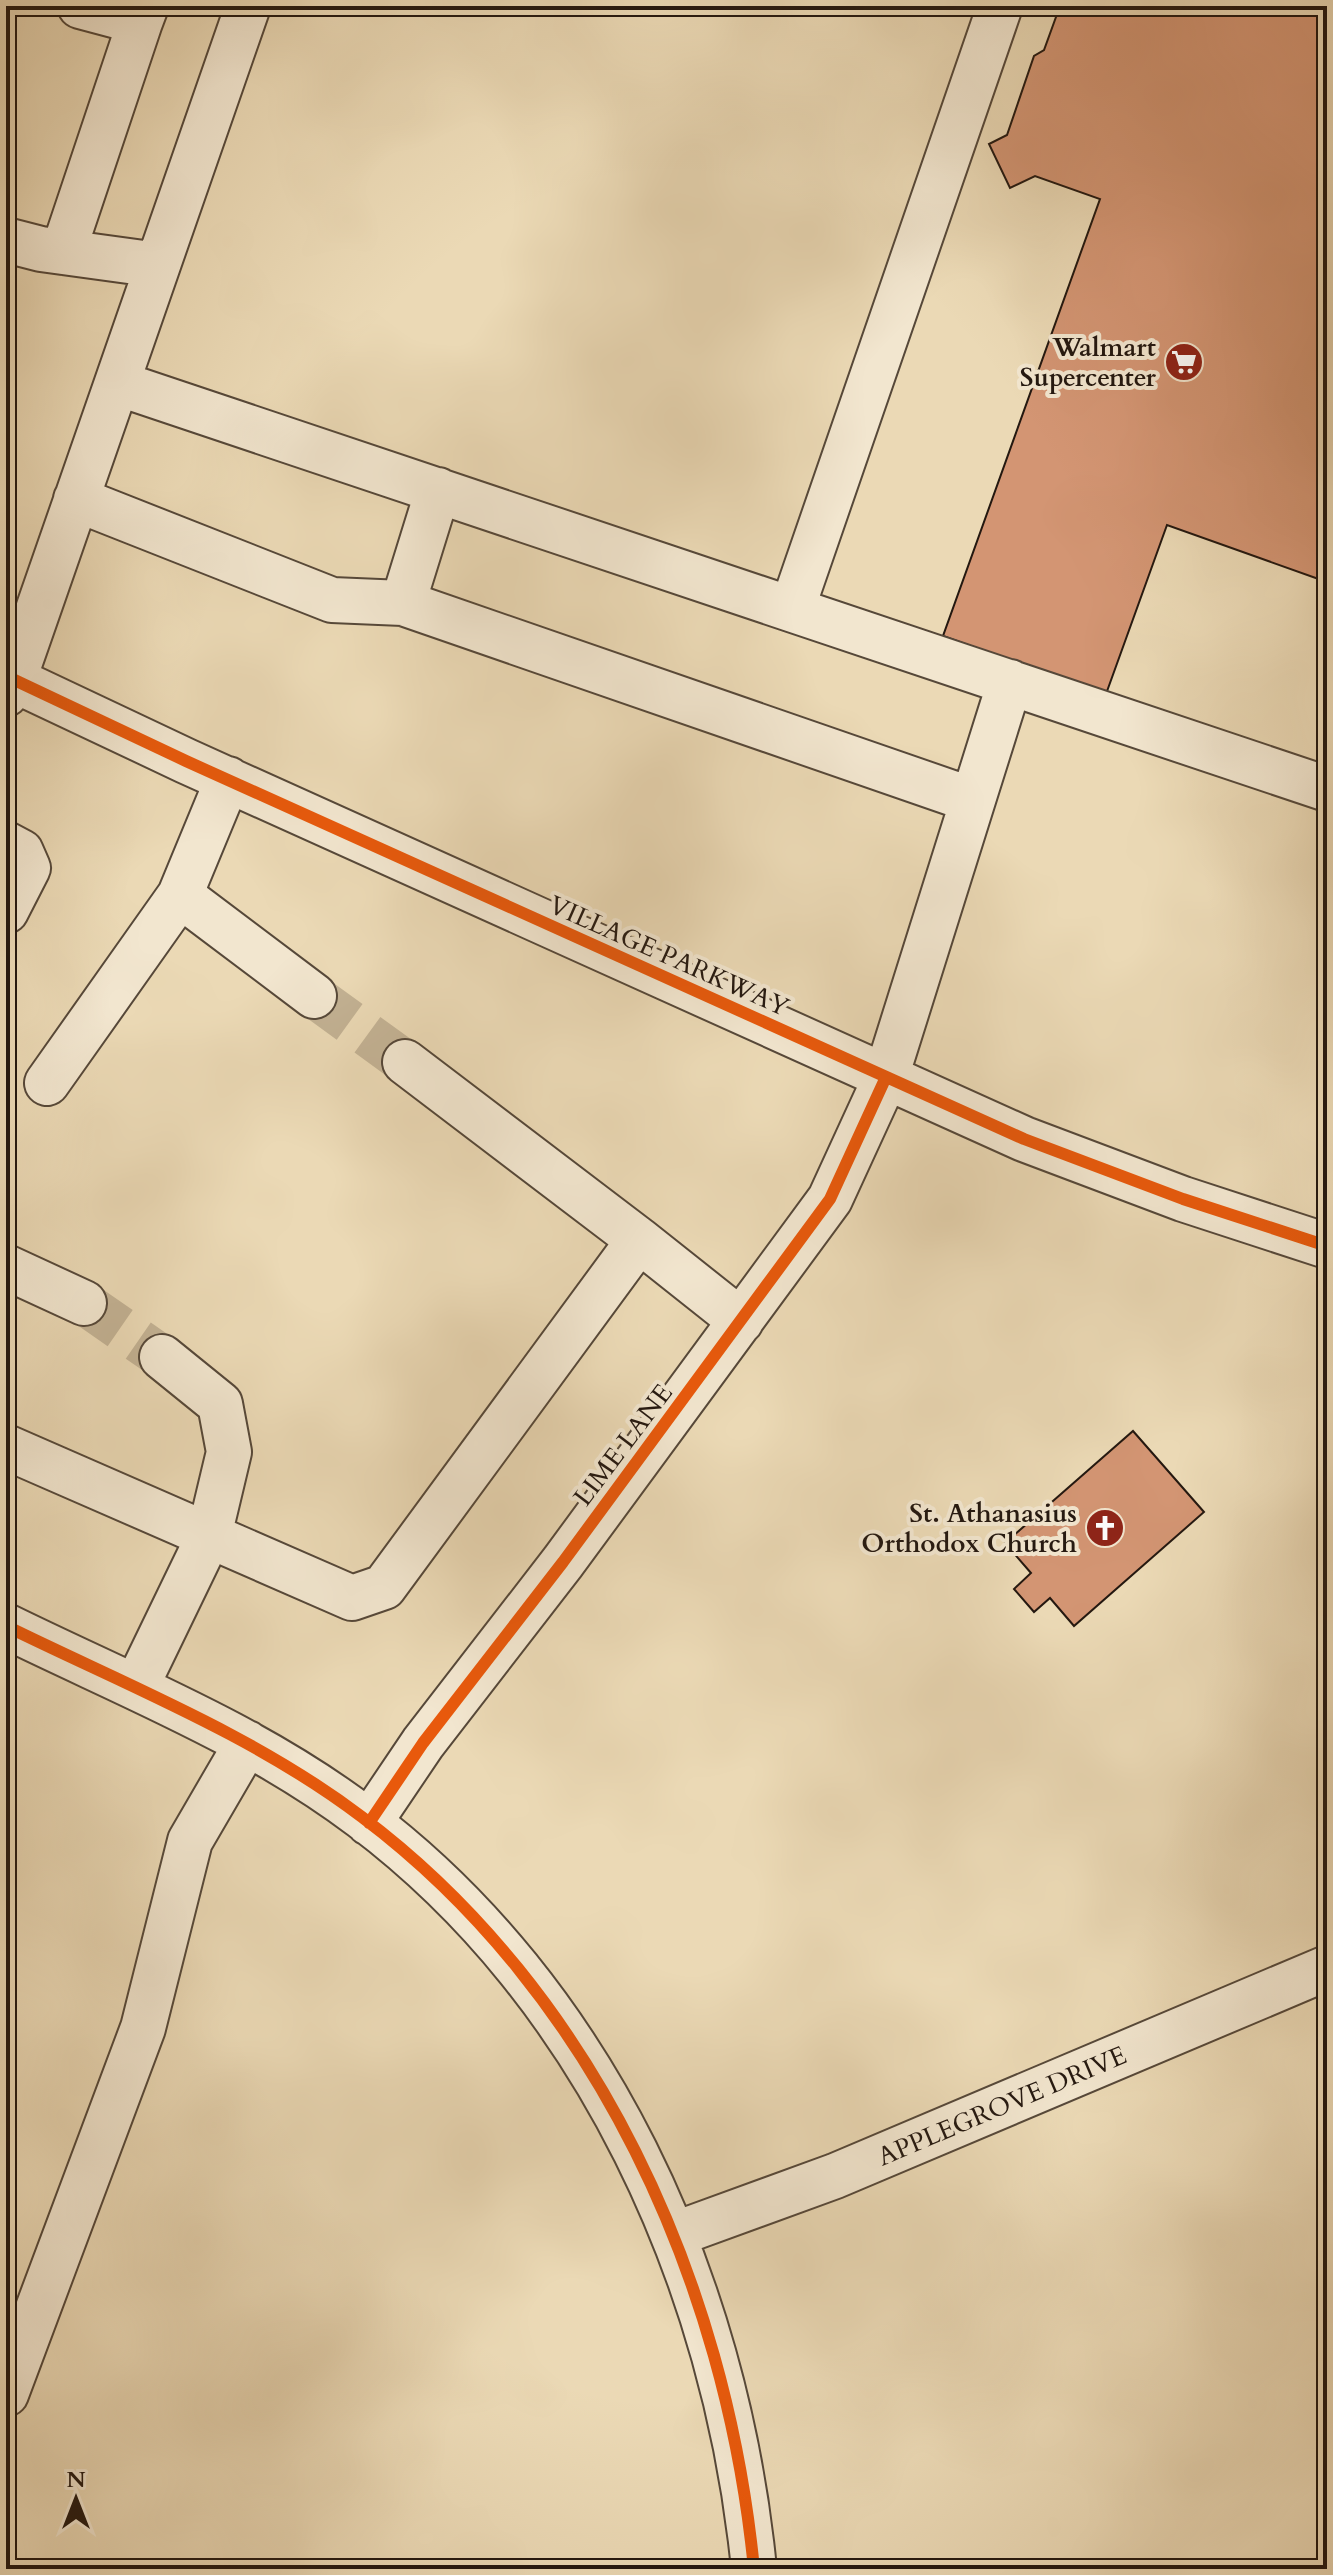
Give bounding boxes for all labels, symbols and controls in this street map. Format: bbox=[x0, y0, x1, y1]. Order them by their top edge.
place label: Walmart Supercenter bbox=[1020, 330, 1157, 395]
supermarket icon: Walmart Supercenter bbox=[1163, 341, 1205, 383]
street label: VILLAGE PARKWAY bbox=[543, 887, 795, 1025]
street label: LIME LANE bbox=[566, 1377, 680, 1513]
place label: St. Athanasius Orthodox Church bbox=[861, 1496, 1077, 1561]
church icon: St. Athanasius Orthodox Church bbox=[1084, 1507, 1126, 1549]
street label: APPLEGROVE DRIVE bbox=[872, 2038, 1132, 2174]
north arrow bbox=[36, 2459, 116, 2539]
text: N bbox=[66, 2465, 86, 2495]

